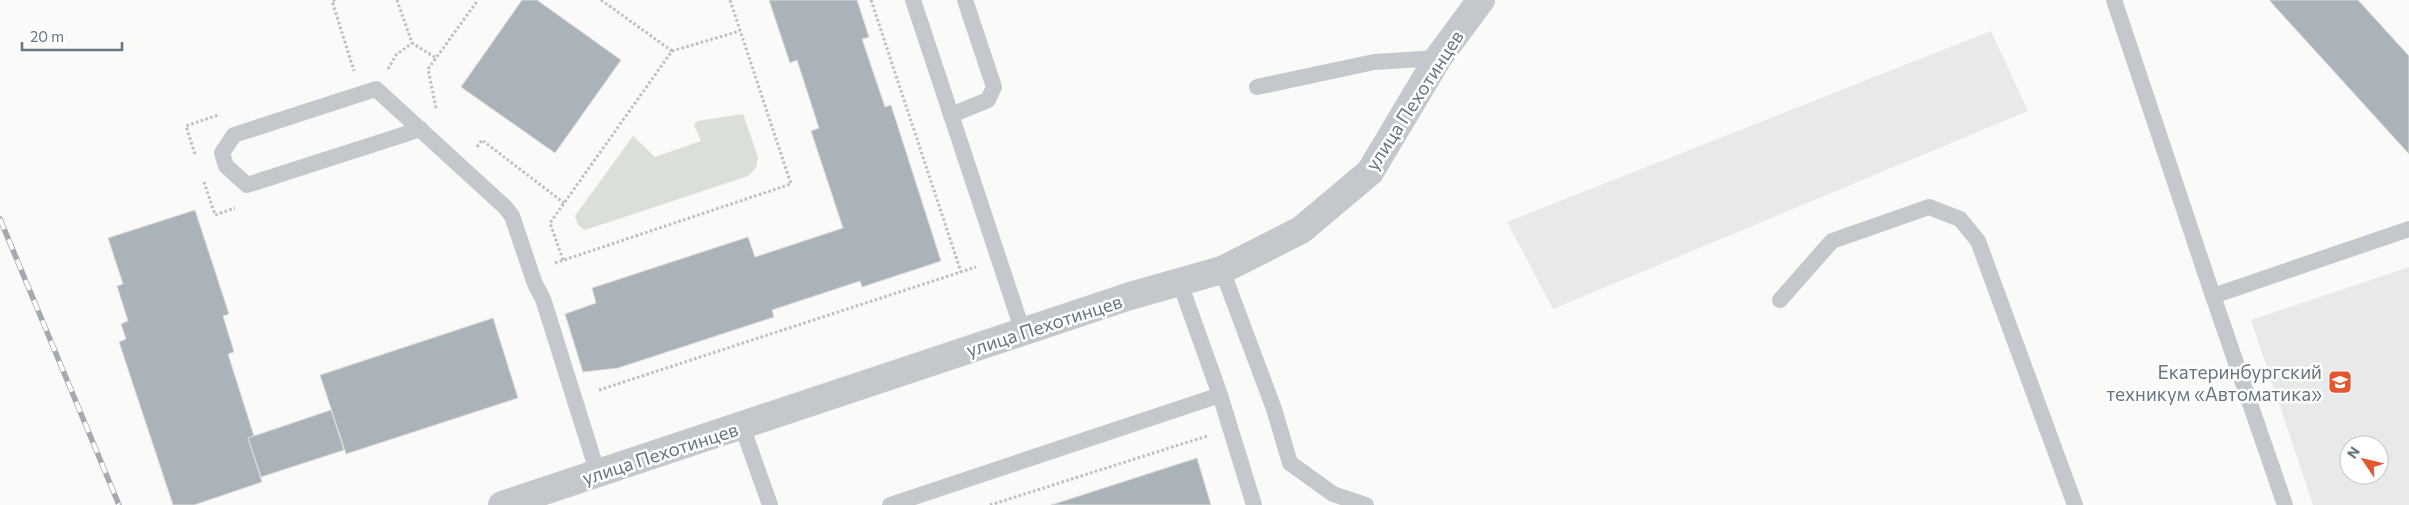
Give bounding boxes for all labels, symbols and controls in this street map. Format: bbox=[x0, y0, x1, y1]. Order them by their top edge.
scale bar bbox=[22, 20, 122, 52]
street label: улица Пехотинцев bbox=[1360, 26, 1468, 174]
text: 20 m bbox=[30, 27, 64, 45]
street label: улица Пехотинцев bbox=[963, 289, 1125, 361]
place label: Екатеринбургский техникум «Автоматика» bbox=[2106, 360, 2322, 405]
school or university icon: Екатеринбургский техникум «Автоматика» bbox=[2327, 369, 2353, 395]
street label: улица Пехотинцев bbox=[579, 417, 741, 489]
north arrow bbox=[2339, 435, 2389, 485]
text: N bbox=[2343, 443, 2363, 461]

